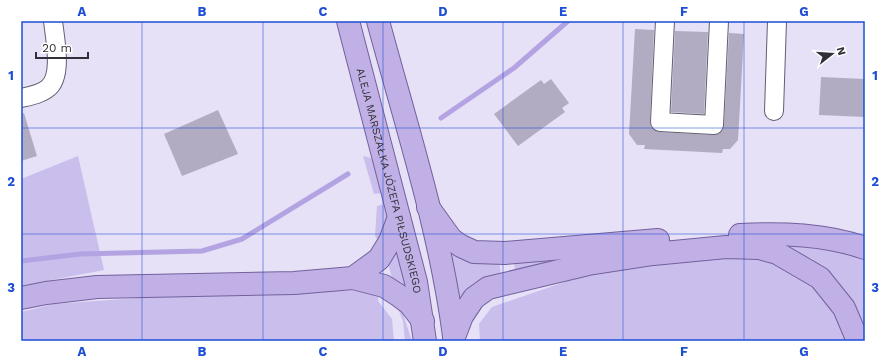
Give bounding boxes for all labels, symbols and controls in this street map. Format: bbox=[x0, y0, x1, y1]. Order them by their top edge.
text: A bbox=[78, 4, 87, 19]
text: B bbox=[198, 4, 207, 19]
text: C bbox=[319, 4, 328, 19]
text: D bbox=[438, 4, 448, 19]
text: E bbox=[559, 4, 567, 19]
text: F bbox=[680, 4, 688, 19]
text: G bbox=[799, 4, 809, 19]
scale bar bbox=[36, 34, 88, 60]
north arrow bbox=[812, 34, 852, 74]
text: 20 m bbox=[42, 41, 72, 55]
text: N bbox=[834, 45, 848, 57]
street label: ALEJA MARSZAŁKA JÓZEFA PIŁSUDSKIEGO bbox=[354, 67, 424, 294]
text: 1 bbox=[8, 68, 14, 83]
text: 1 bbox=[872, 68, 878, 83]
text: 2 bbox=[7, 174, 15, 189]
text: 2 bbox=[871, 174, 879, 189]
text: 3 bbox=[7, 280, 15, 295]
text: 3 bbox=[871, 280, 879, 295]
text: A bbox=[78, 344, 87, 359]
text: B bbox=[198, 344, 207, 359]
text: C bbox=[319, 344, 328, 359]
text: D bbox=[438, 344, 448, 359]
text: E bbox=[559, 344, 567, 359]
text: F bbox=[680, 344, 688, 359]
text: G bbox=[799, 344, 809, 359]

